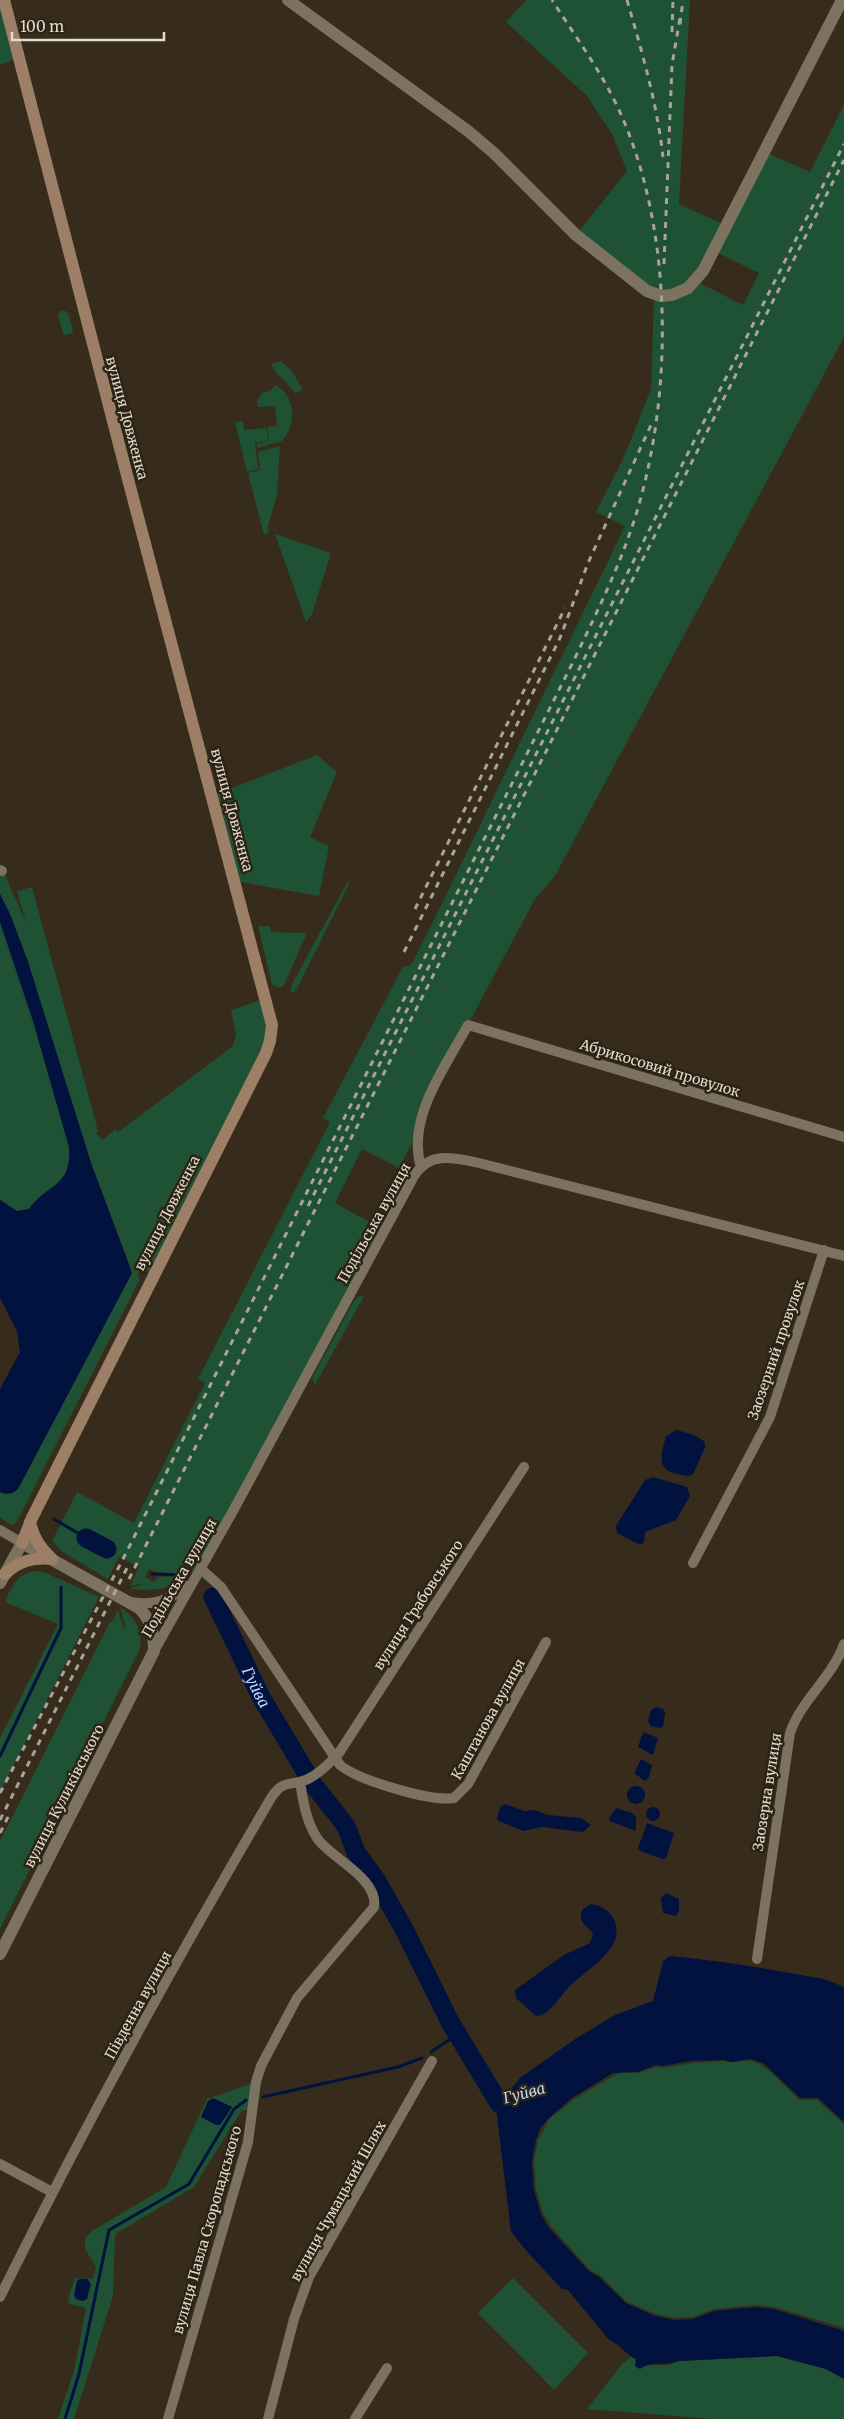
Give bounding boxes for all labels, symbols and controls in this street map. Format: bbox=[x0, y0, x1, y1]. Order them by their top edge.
scale bar bbox=[12, 10, 165, 42]
text: 100 m bbox=[20, 17, 64, 36]
street label: вулиця Довженка bbox=[102, 354, 152, 482]
street label: вулиця Довженка bbox=[207, 746, 257, 874]
street label: Абрикосовий провулок bbox=[577, 1035, 742, 1101]
street label: вулиця Довженка bbox=[130, 1152, 204, 1274]
street label: Подільська вулиця bbox=[334, 1160, 414, 1286]
street label: Заозерний провулок bbox=[744, 1278, 808, 1422]
street label: Подільська вулиця bbox=[138, 1515, 220, 1641]
street label: вулиця Грабовського bbox=[369, 1536, 467, 1674]
street label: Каштанова вулиця bbox=[447, 1655, 529, 1783]
water label: Гуйва bbox=[238, 1664, 275, 1711]
street label: вулиця Куликівського bbox=[20, 1721, 108, 1871]
street label: Заозерна вулиця bbox=[749, 1732, 785, 1852]
street label: Південна вулиця bbox=[101, 1948, 175, 2062]
water label: Гуйва bbox=[501, 2078, 547, 2108]
street label: вулиця Чумацький Шлях bbox=[286, 2117, 390, 2284]
street label: вулиця Павла Скоропадського bbox=[169, 2124, 245, 2336]

